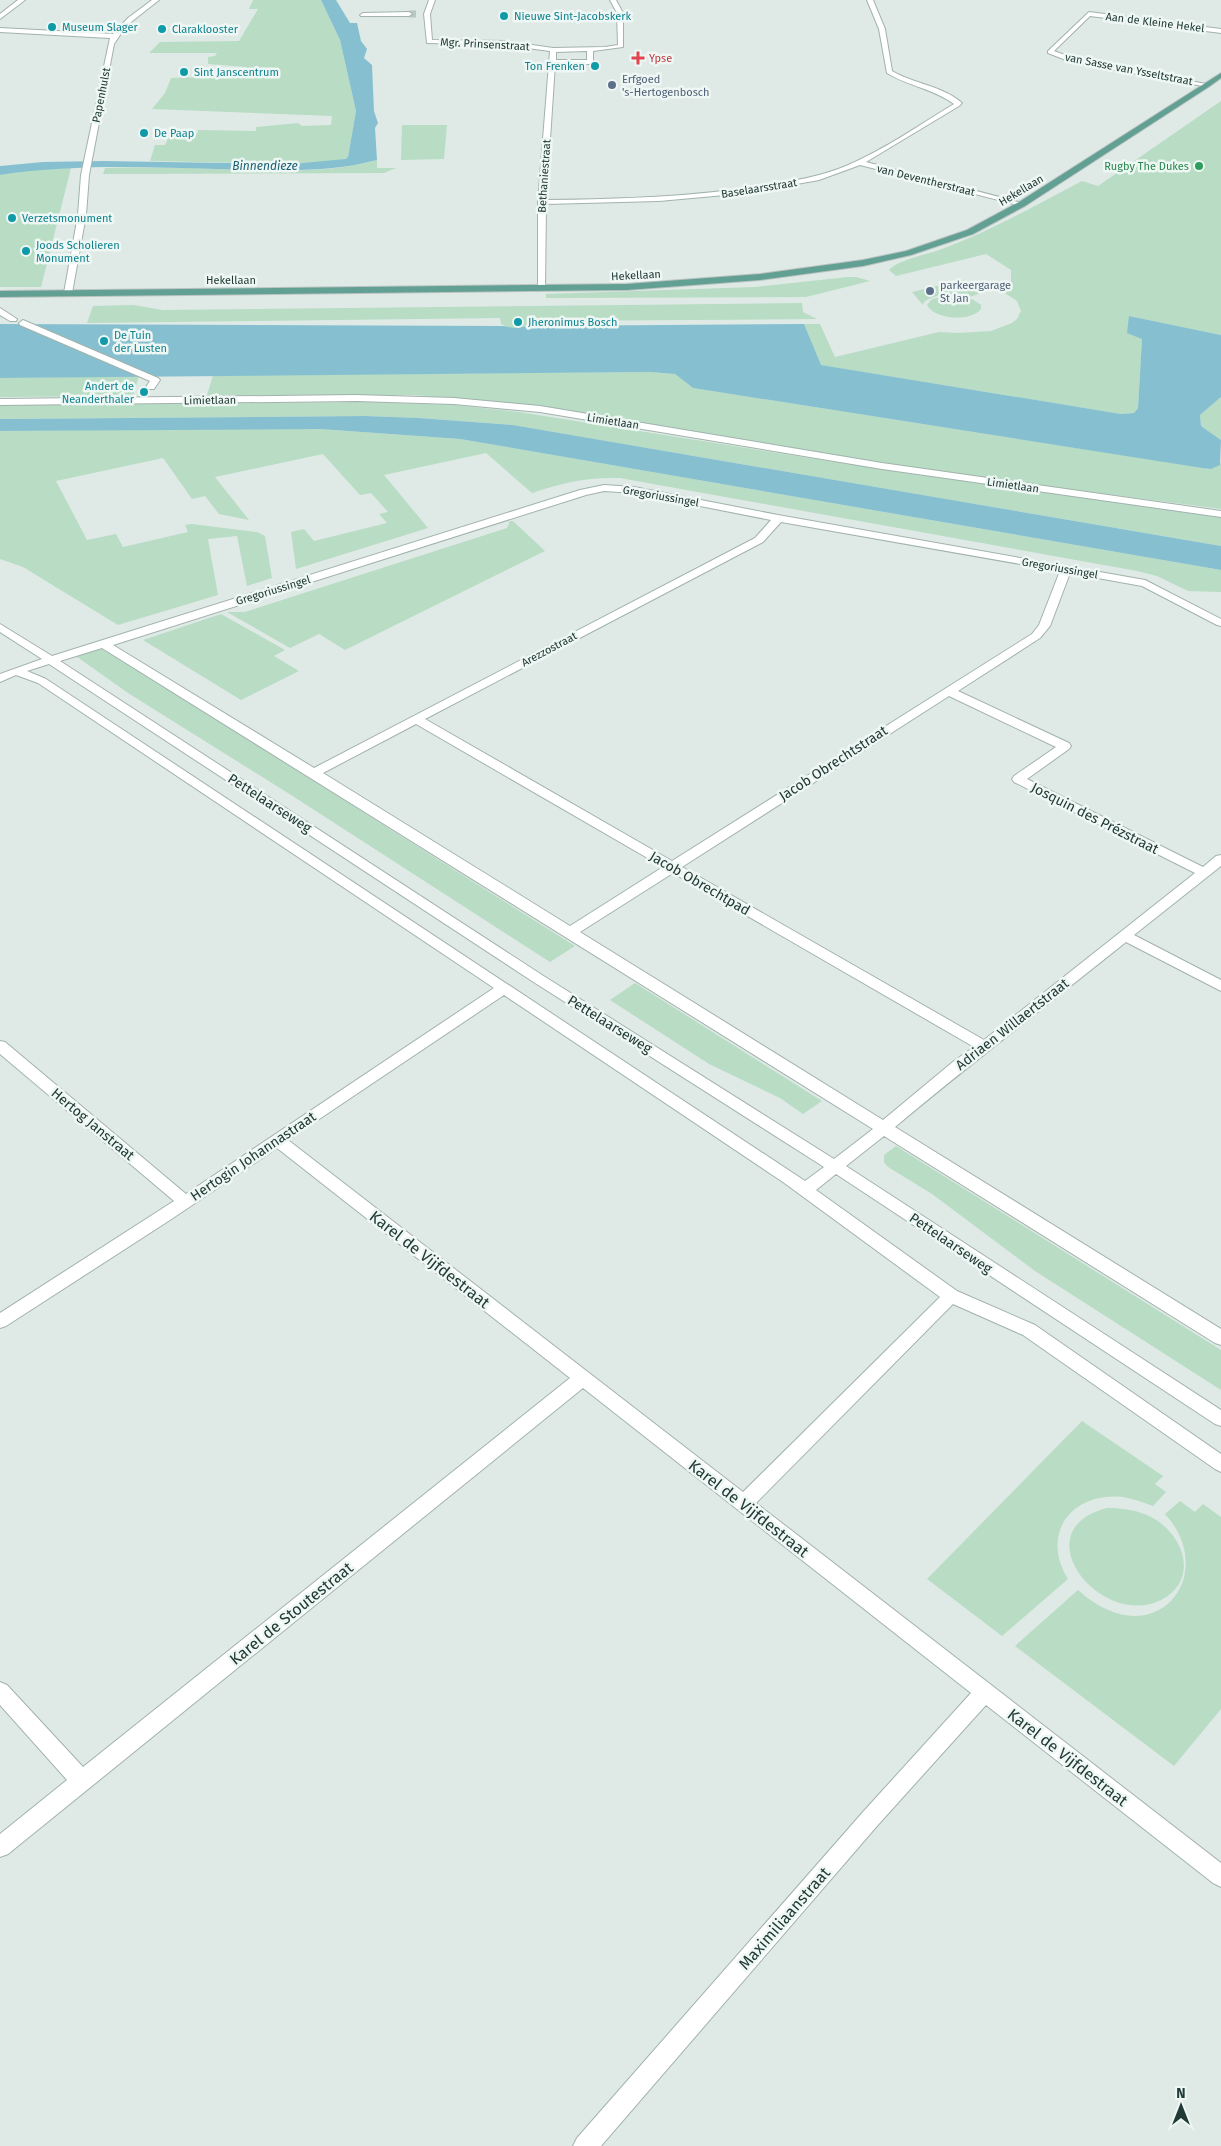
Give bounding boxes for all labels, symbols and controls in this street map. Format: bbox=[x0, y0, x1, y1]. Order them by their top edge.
marker: Nieuwe Sint-Jacobskerk bbox=[498, 10, 510, 22]
place label: Nieuwe Sint-Jacobskerk bbox=[514, 10, 631, 23]
street label: Aan de Kleine Hekel bbox=[1105, 10, 1205, 35]
marker: Museum Slager bbox=[46, 21, 58, 33]
place label: Museum Slager bbox=[62, 21, 138, 34]
marker: Claraklooster bbox=[156, 23, 168, 35]
place label: Claraklooster bbox=[172, 23, 239, 36]
street label: Mgr. Prinsenstraat bbox=[440, 36, 530, 53]
marker: Ypse bbox=[631, 51, 645, 65]
street label: van Sasse van Ysseltstraat bbox=[1064, 51, 1194, 88]
place label: Ypse bbox=[649, 52, 672, 65]
place label: Ton Frenken bbox=[525, 60, 585, 73]
marker: Ton Frenken bbox=[589, 60, 601, 72]
street label: Papenhulst bbox=[90, 66, 113, 124]
marker: Sint Janscentrum bbox=[178, 66, 190, 78]
place label: Sint Janscentrum bbox=[194, 66, 279, 79]
place label: Erfgoed 's-Hertogenbosch bbox=[622, 73, 710, 99]
marker: Erfgoed 's-Hertogenbosch bbox=[606, 79, 618, 91]
marker: De Paap bbox=[138, 127, 150, 139]
place label: De Paap bbox=[154, 127, 194, 140]
street label: Bethaniestraat bbox=[535, 139, 554, 213]
water label: Binnendieze bbox=[232, 159, 298, 173]
place label: Rugby The Dukes bbox=[1104, 160, 1189, 173]
marker: Rugby The Dukes bbox=[1193, 160, 1205, 172]
street label: van Deventherstraat bbox=[875, 162, 976, 199]
street label: Hekellaan bbox=[997, 172, 1046, 209]
street label: Baselaarsstraat bbox=[720, 176, 798, 201]
marker: Verzetsmonument bbox=[6, 212, 18, 224]
place label: Verzetsmonument bbox=[22, 212, 112, 225]
place label: Joods Scholieren Monument bbox=[36, 239, 120, 265]
marker: Joods Scholieren Monument bbox=[20, 245, 32, 257]
street label: Hekellaan bbox=[611, 268, 661, 283]
street label: Hekellaan bbox=[206, 274, 256, 287]
place label: parkeergarage St Jan bbox=[940, 279, 1011, 305]
marker: parkeergarage St Jan bbox=[924, 285, 936, 297]
marker: Jheronimus Bosch bbox=[512, 316, 524, 328]
place label: Jheronimus Bosch bbox=[528, 316, 618, 329]
place label: De Tuin der Lusten bbox=[114, 329, 167, 355]
marker: De Tuin der Lusten bbox=[98, 335, 110, 347]
place label: Andert de Neanderthaler bbox=[62, 380, 135, 406]
marker: Andert de Neanderthaler bbox=[138, 386, 150, 398]
street label: Limietlaan bbox=[184, 394, 236, 407]
street label: Limietlaan bbox=[586, 411, 640, 432]
street label: Limietlaan bbox=[986, 475, 1040, 496]
street label: Gregoriussingel bbox=[622, 483, 700, 510]
street label: Gregoriussingel bbox=[1021, 555, 1099, 582]
street label: Gregoriussingel bbox=[234, 573, 312, 608]
street label: Arezzostraat bbox=[519, 629, 579, 669]
street label: Jacob Obrechtstraat bbox=[776, 722, 891, 805]
street label: Pettelaarseweg bbox=[225, 770, 315, 837]
street label: Josquin des Prézstraat bbox=[1028, 779, 1162, 858]
street label: Jacob Obrechtpad bbox=[646, 848, 753, 919]
street label: Adriaen Willaertstraat bbox=[952, 974, 1073, 1074]
street label: Pettelaarseweg bbox=[564, 992, 656, 1058]
street label: Hertog Janstraat bbox=[48, 1085, 138, 1165]
street label: Hertogin Johannastraat bbox=[187, 1108, 320, 1205]
street label: Karel de Vijfdestraat bbox=[366, 1207, 494, 1312]
street label: Pettelaarseweg bbox=[906, 1209, 996, 1278]
street label: Karel de Vijfdestraat bbox=[685, 1456, 813, 1561]
street label: Karel de Stoutestraat bbox=[226, 1558, 357, 1669]
street label: Karel de Vijfdestraat bbox=[1004, 1705, 1132, 1810]
street label: Maximiliaanstraat bbox=[735, 1863, 834, 1973]
north arrow bbox=[1156, 2081, 1206, 2131]
text: N bbox=[1176, 2085, 1186, 2102]

